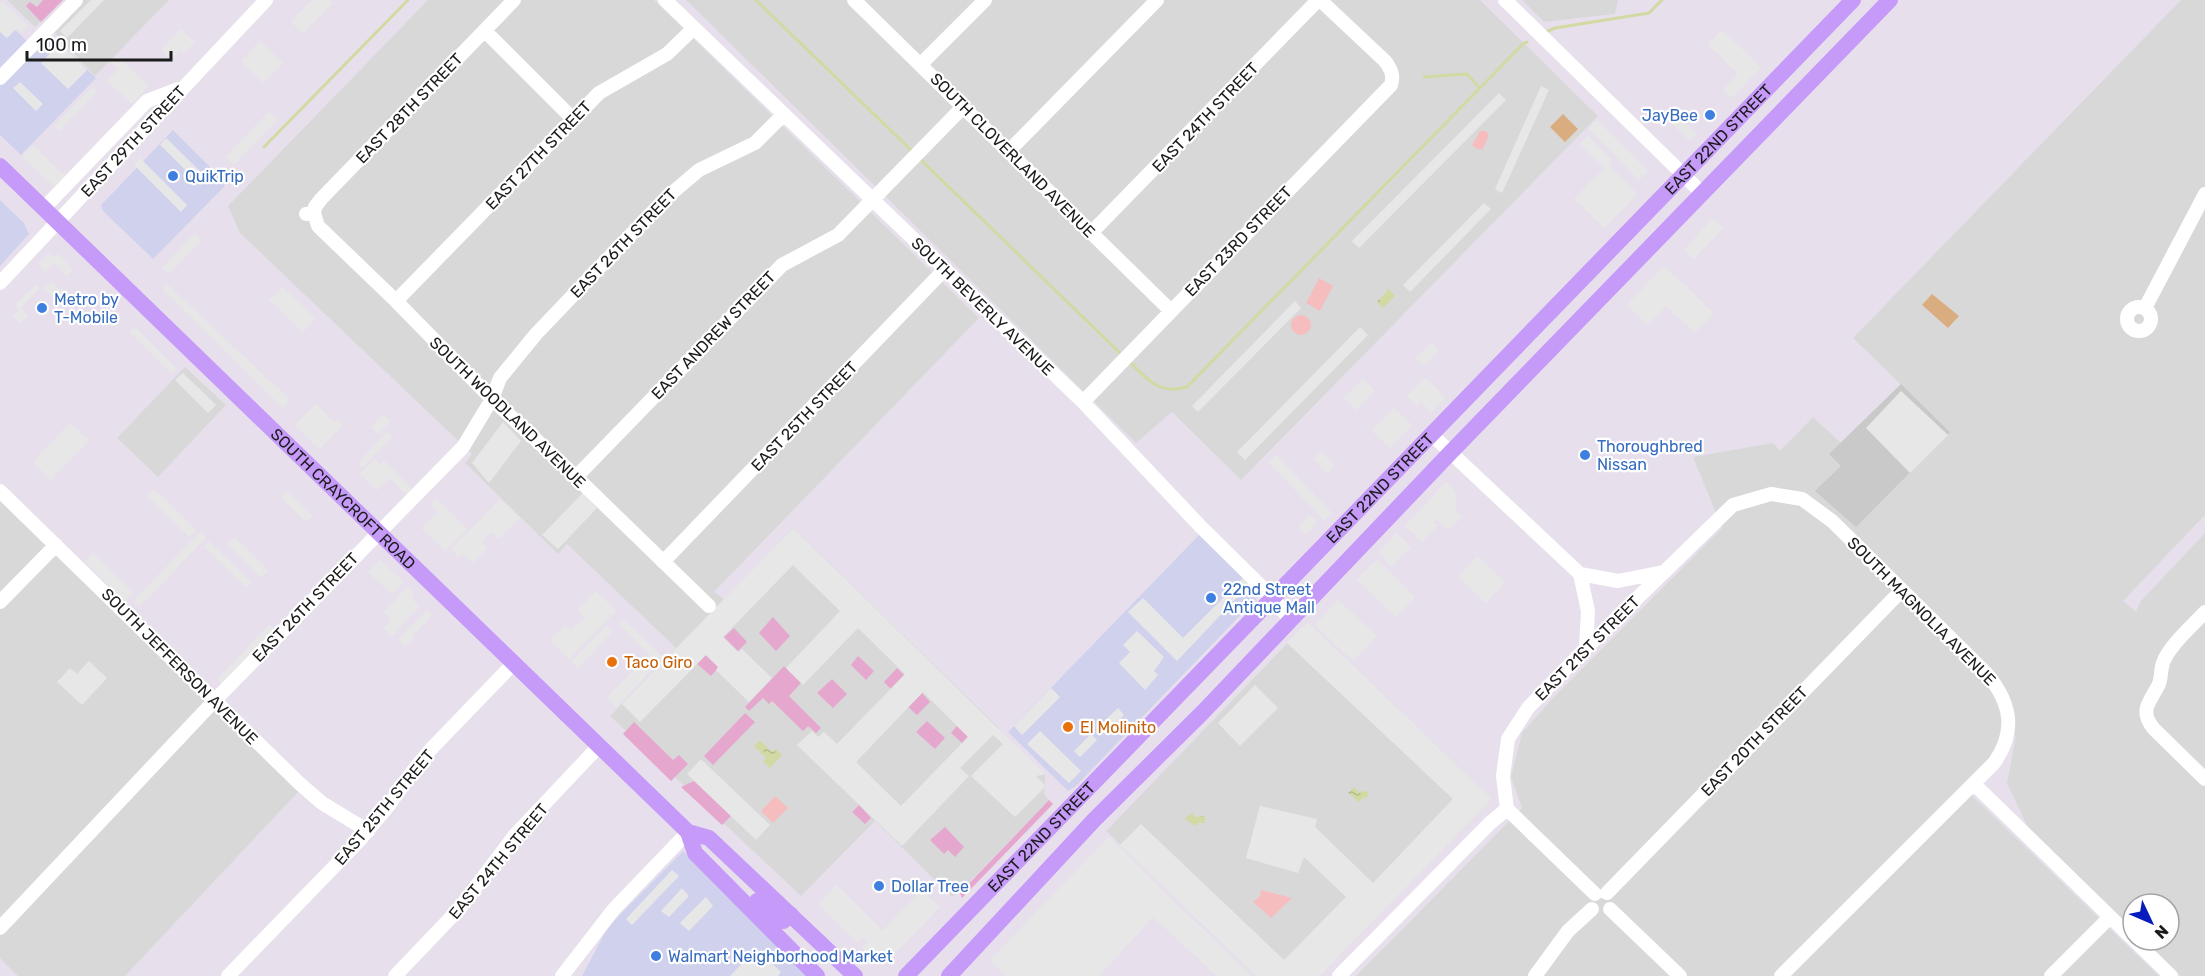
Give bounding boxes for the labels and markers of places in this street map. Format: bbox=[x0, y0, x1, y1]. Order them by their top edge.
place label: JayBee bbox=[1642, 106, 1698, 125]
marker: JayBee bbox=[1703, 108, 1717, 122]
place label: QuikTrip bbox=[185, 167, 244, 186]
marker: QuikTrip bbox=[166, 169, 180, 183]
place label: Metro by T-Mobile bbox=[54, 290, 119, 327]
marker: Metro by T-Mobile bbox=[35, 301, 49, 315]
place label: Thoroughbred Nissan bbox=[1597, 437, 1703, 474]
marker: Thoroughbred Nissan bbox=[1578, 448, 1592, 462]
place label: 22nd Street Antique Mall bbox=[1223, 580, 1315, 617]
marker: 22nd Street Antique Mall bbox=[1204, 591, 1218, 605]
place label: Taco Giro bbox=[624, 653, 692, 672]
marker: Taco Giro bbox=[605, 655, 619, 669]
place label: El Molinito bbox=[1080, 718, 1156, 737]
marker: El Molinito bbox=[1061, 720, 1075, 734]
place label: Dollar Tree bbox=[891, 877, 969, 896]
marker: Dollar Tree bbox=[872, 879, 886, 893]
place label: Walmart Neighborhood Market bbox=[668, 947, 893, 966]
marker: Walmart Neighborhood Market bbox=[649, 949, 663, 963]

